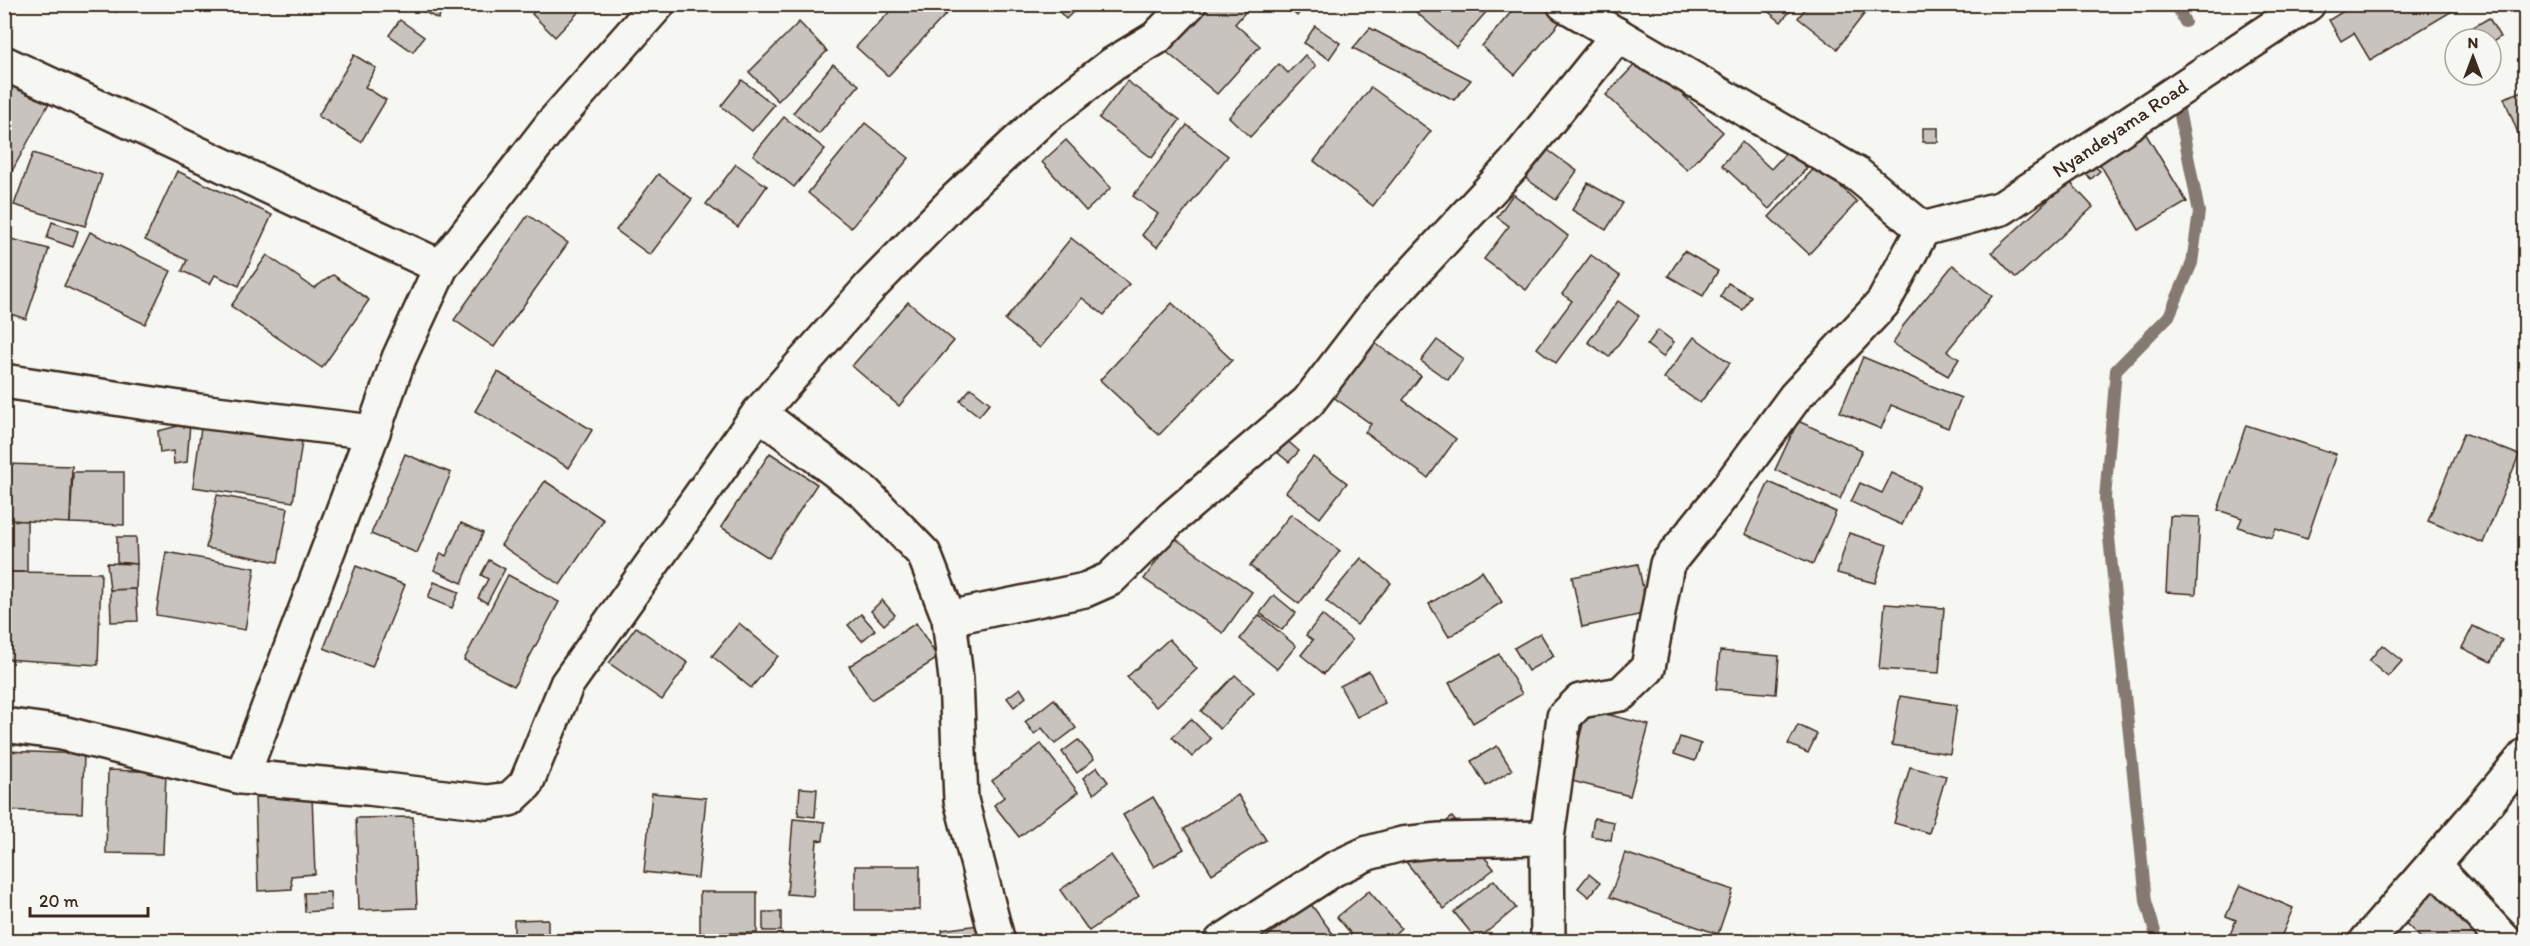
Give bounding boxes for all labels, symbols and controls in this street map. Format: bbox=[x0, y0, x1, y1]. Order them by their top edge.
north arrow bbox=[2443, 27, 2503, 87]
text: N bbox=[2468, 33, 2478, 52]
street label: Nyandeyama Road bbox=[2048, 74, 2193, 182]
scale bar bbox=[30, 880, 148, 918]
text: 20 m bbox=[39, 890, 79, 912]

